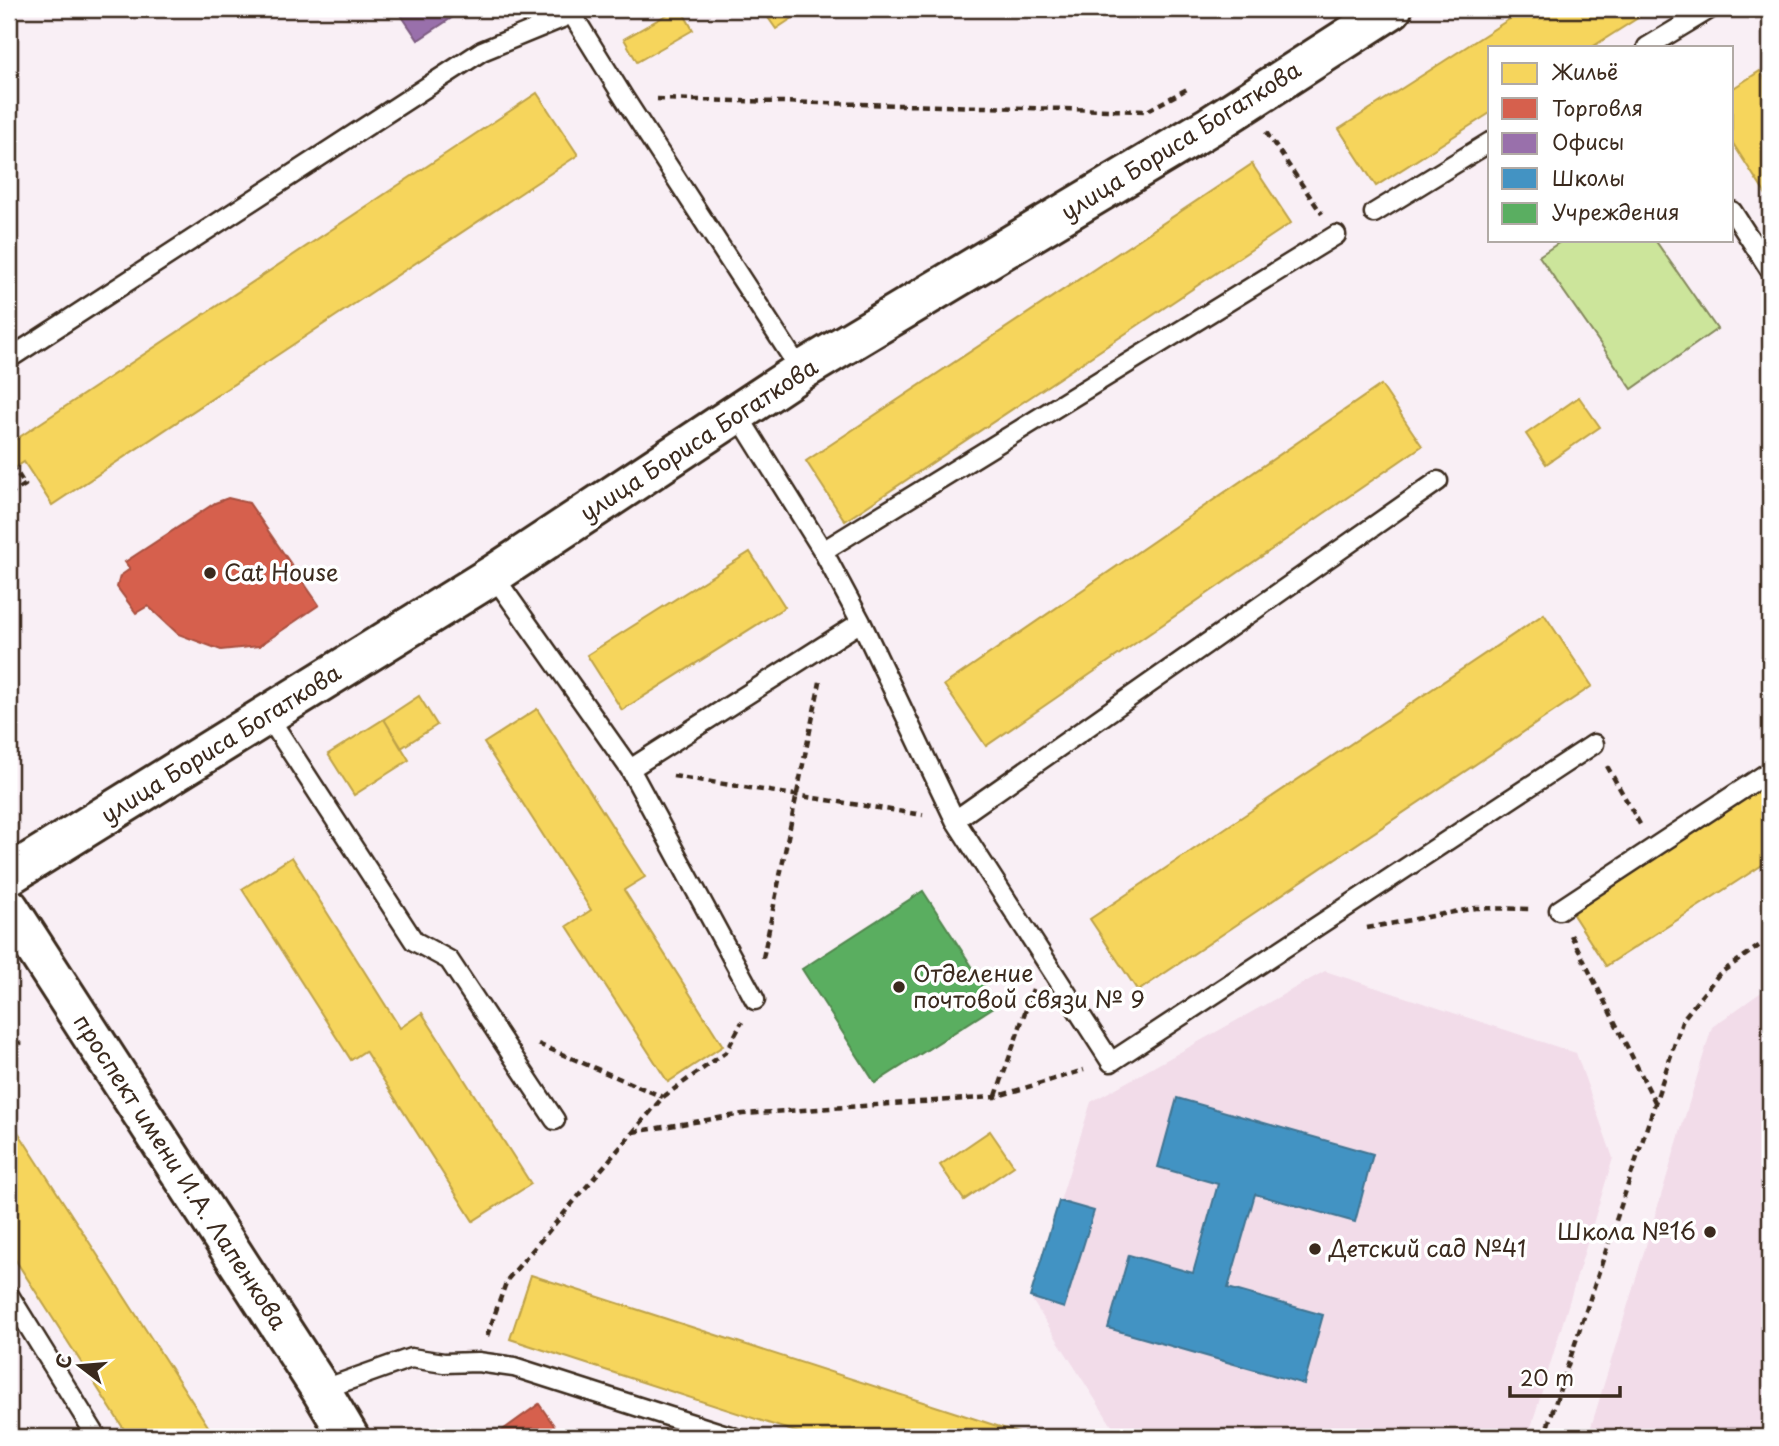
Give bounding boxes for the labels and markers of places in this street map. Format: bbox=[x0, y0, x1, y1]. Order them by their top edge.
place label: Cat House bbox=[224, 554, 338, 589]
marker: Cat House bbox=[202, 565, 218, 581]
place label: Отделение почтовой связи № 9 bbox=[913, 955, 1145, 1016]
marker: Отделение почтовой связи № 9 bbox=[891, 979, 907, 995]
place label: Школа №16 bbox=[1557, 1213, 1696, 1248]
marker: Школа №16 bbox=[1702, 1224, 1718, 1240]
place label: Детский сад №41 bbox=[1328, 1230, 1526, 1265]
marker: Детский сад №41 bbox=[1307, 1241, 1323, 1257]

